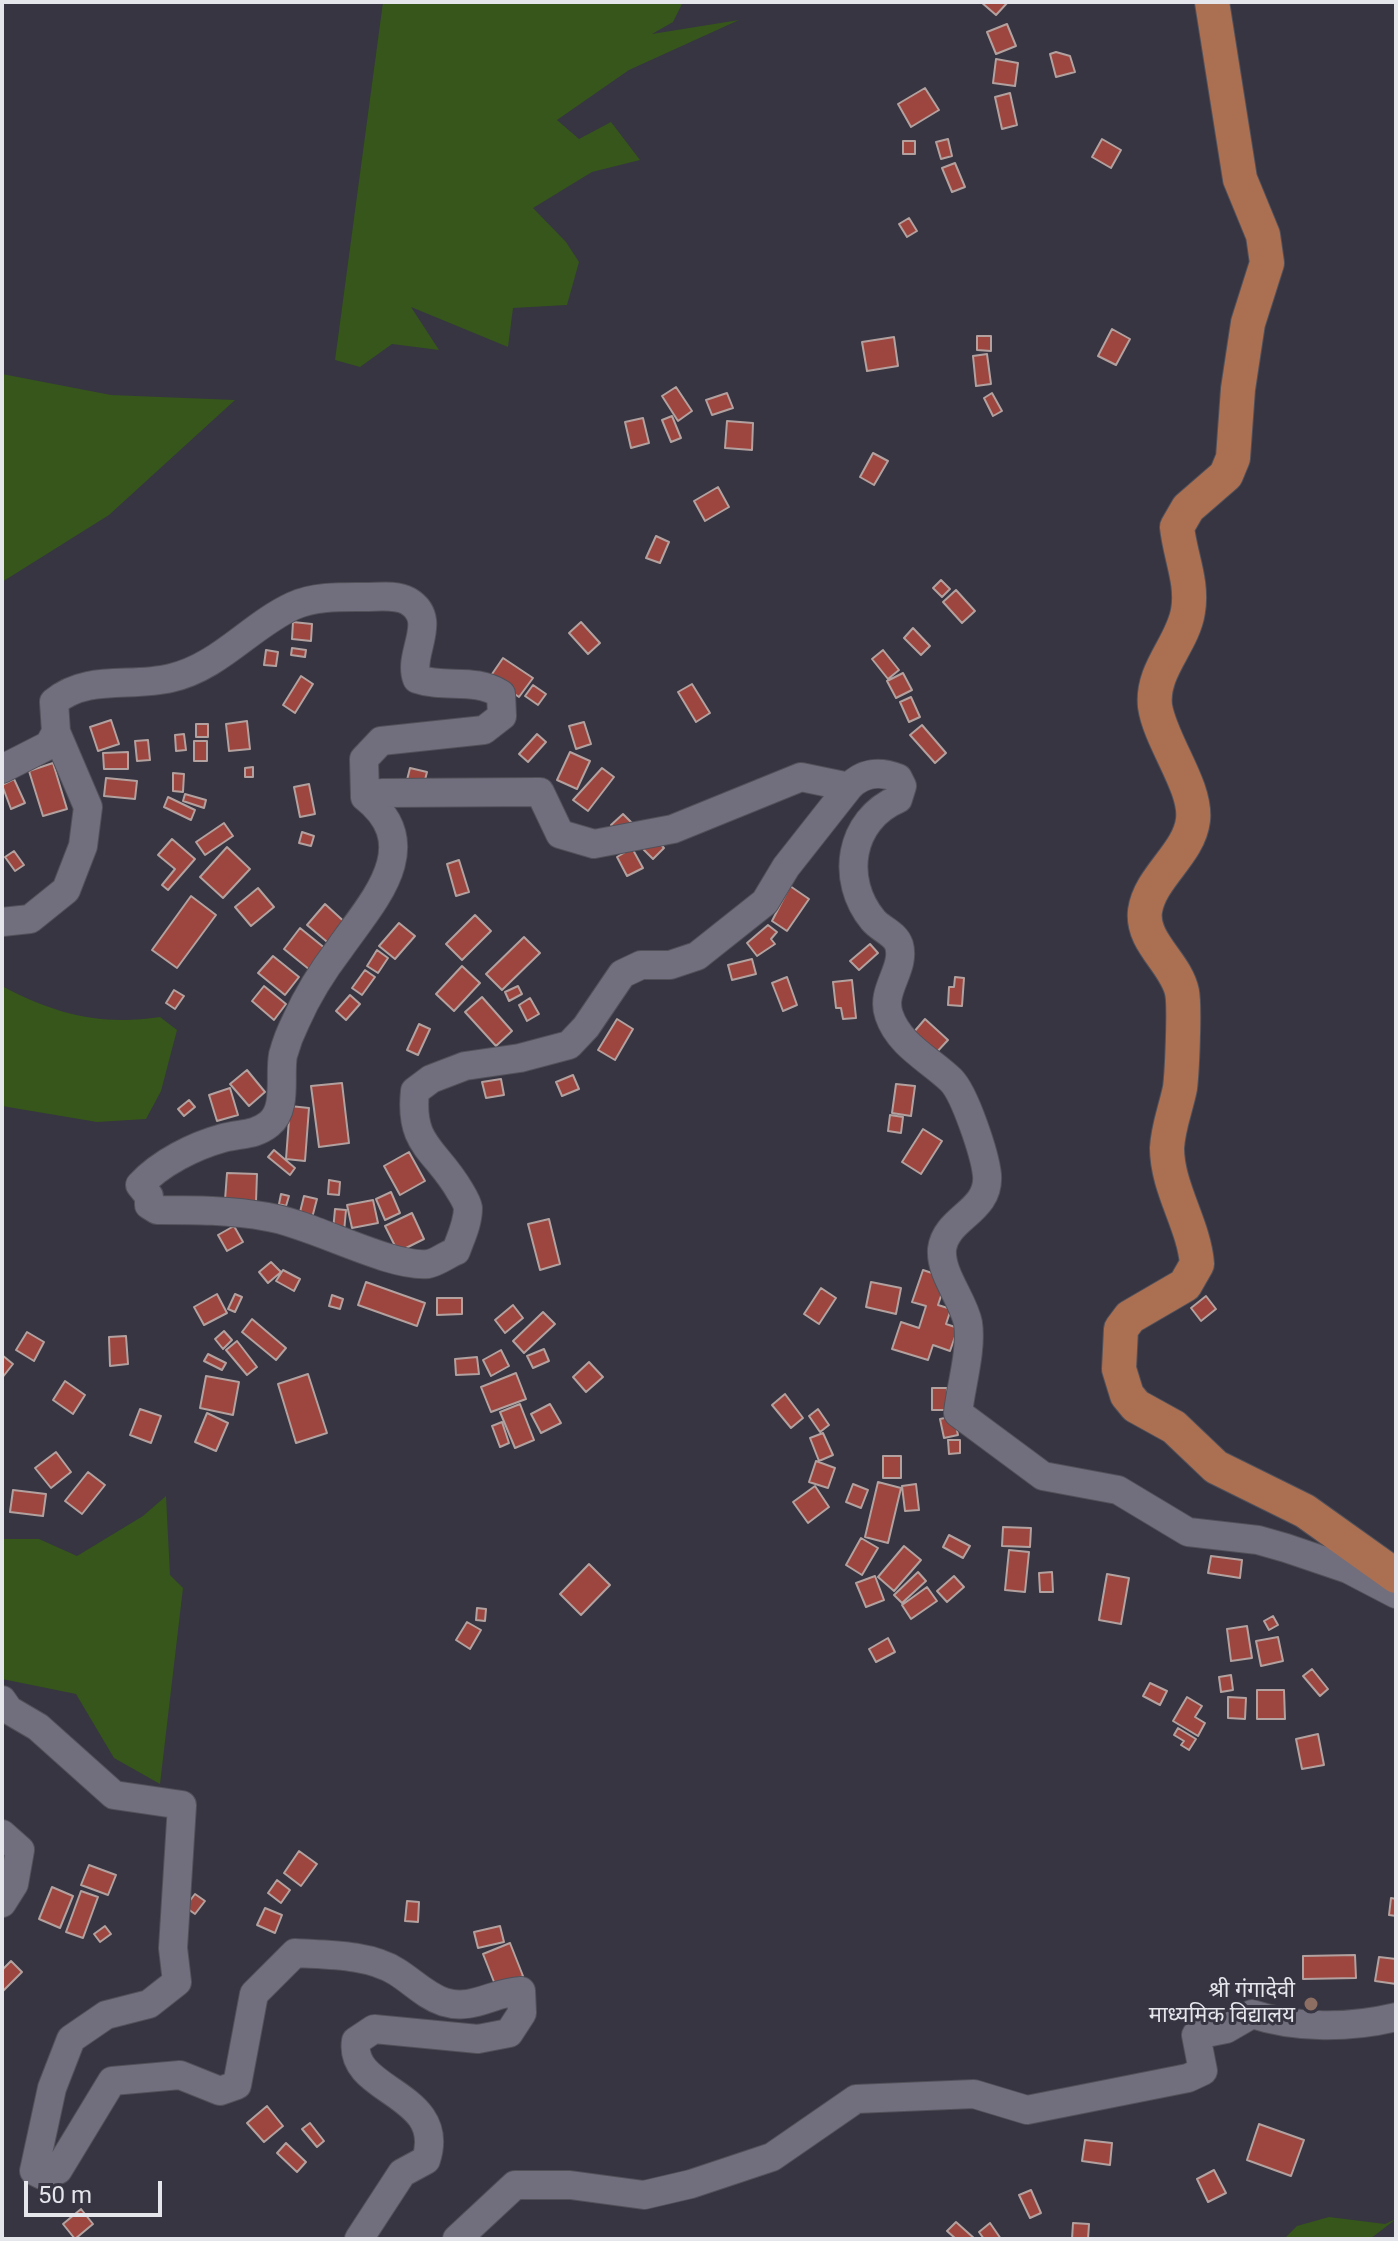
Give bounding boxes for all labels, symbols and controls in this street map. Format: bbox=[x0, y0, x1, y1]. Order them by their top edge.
place label: श्री गंगादेवी माध्यमिक विद्यालय bbox=[1149, 1978, 1295, 2030]
marker: श्री गंगादेवी माध्यमिक विद्यालय bbox=[1302, 1995, 1320, 2013]
scale bar bbox=[28, 2165, 166, 2215]
text: 50 m bbox=[38, 2181, 92, 2209]

